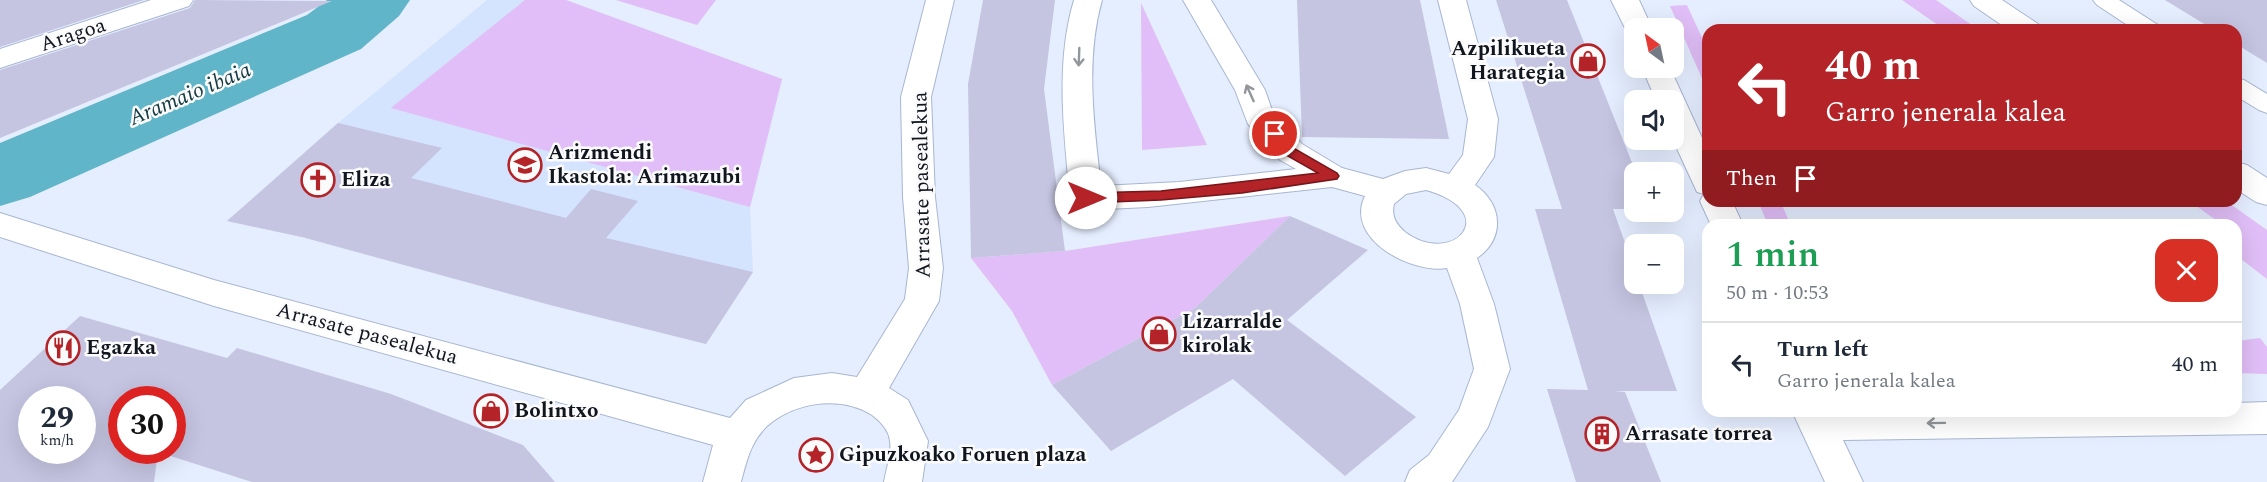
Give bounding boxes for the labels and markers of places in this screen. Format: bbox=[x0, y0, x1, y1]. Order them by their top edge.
place label: Azpilikueta Harategia bbox=[1451, 33, 1565, 89]
shop icon: Azpilikueta Harategia bbox=[1570, 43, 1606, 79]
pin bbox=[1249, 108, 1300, 159]
place label: Arizmendi Ikastola: Arimazubi bbox=[548, 137, 741, 193]
school or university icon: Arizmendi Ikastola: Arimazubi bbox=[507, 147, 543, 183]
church icon: Eliza bbox=[300, 162, 336, 198]
place label: Eliza bbox=[341, 164, 391, 196]
place label: Lizarralde kirolak bbox=[1182, 306, 1282, 362]
shop icon: Lizarralde kirolak bbox=[1141, 316, 1177, 352]
restaurant icon: Egazka bbox=[45, 330, 81, 366]
place label: Egazka bbox=[86, 332, 156, 364]
shop icon: Bolintxo bbox=[473, 393, 509, 429]
place label: Bolintxo bbox=[514, 395, 598, 427]
building icon: Arrasate torrea bbox=[1584, 416, 1620, 452]
place label: Arrasate torrea bbox=[1625, 418, 1772, 450]
place icon: Gipuzkoako Foruen plaza bbox=[798, 437, 834, 473]
place label: Gipuzkoako Foruen plaza bbox=[839, 439, 1086, 471]

